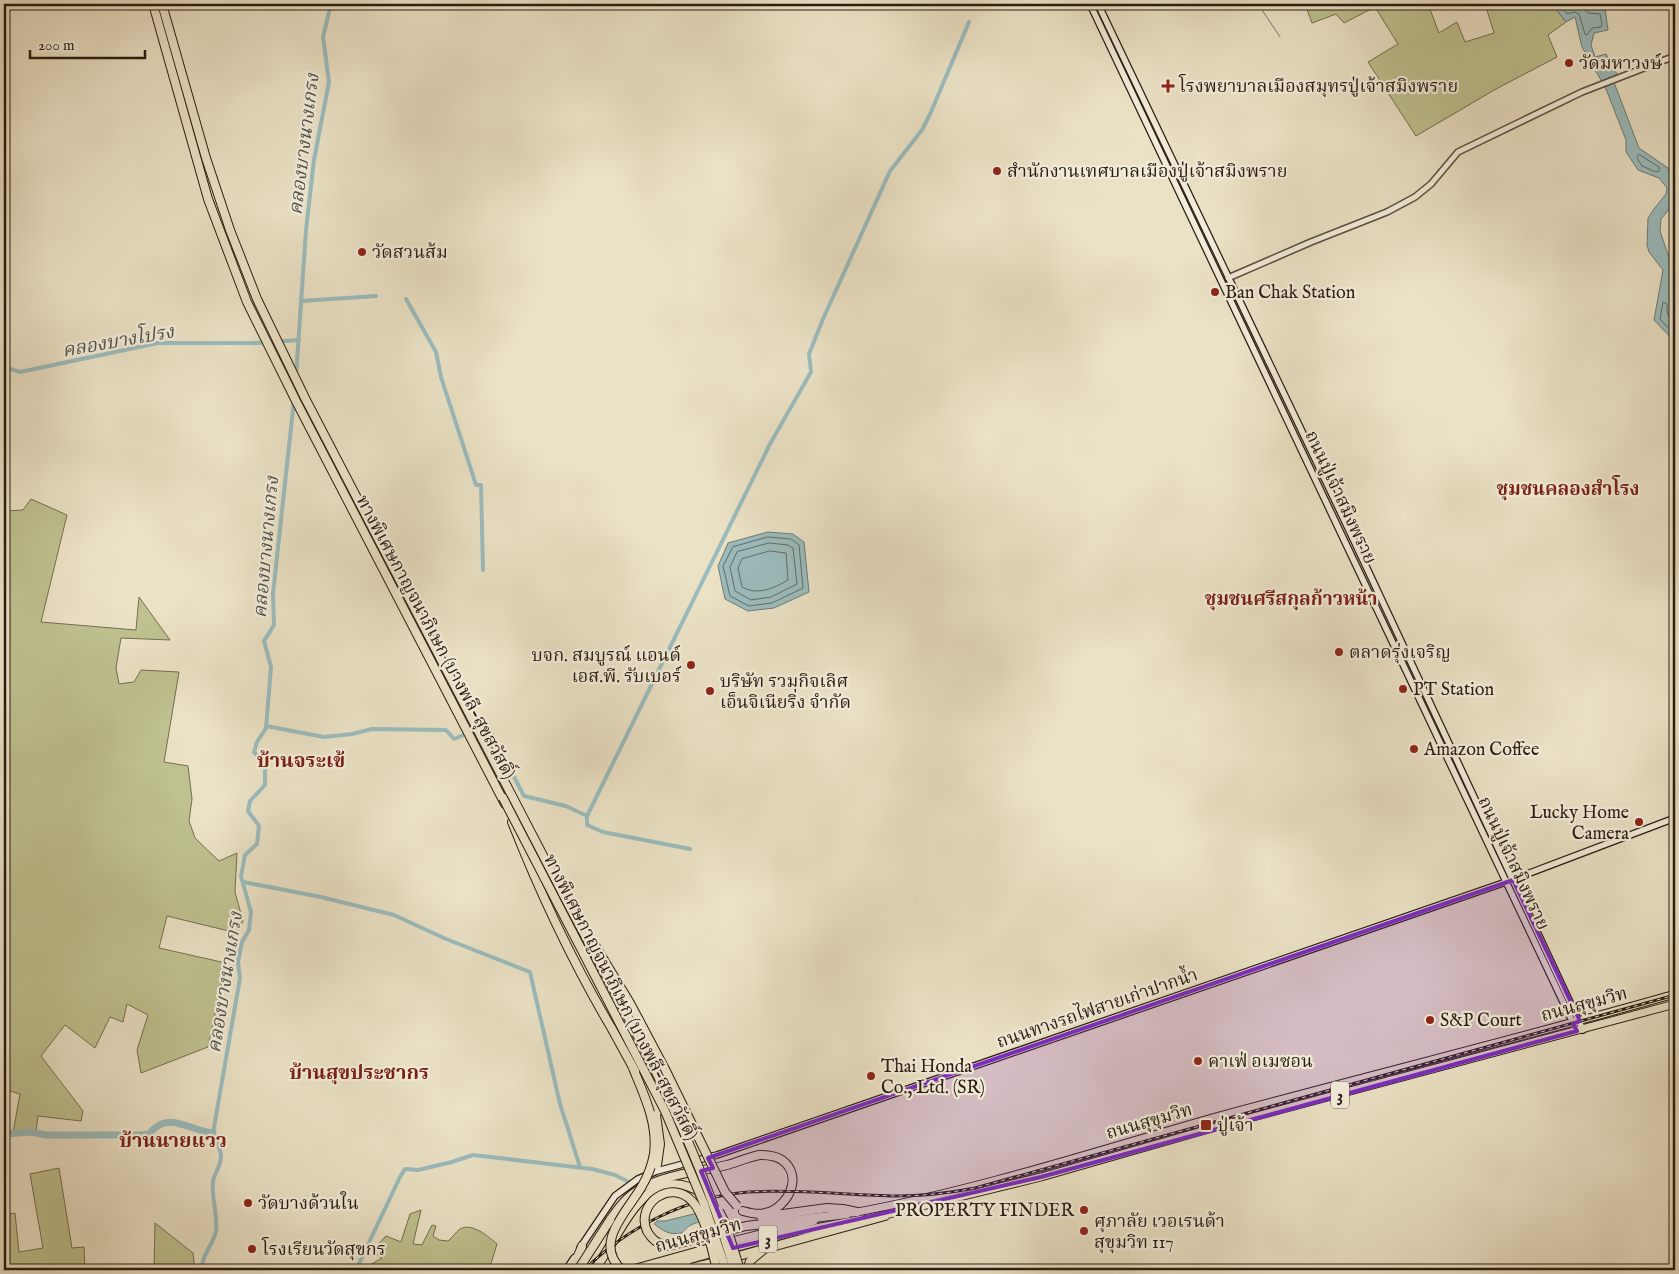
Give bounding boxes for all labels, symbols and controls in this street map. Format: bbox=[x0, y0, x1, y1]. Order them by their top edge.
scale bar bbox=[30, 28, 145, 60]
text: 200 m bbox=[38, 36, 75, 55]
place label: วัดมหาวงษ์ bbox=[1579, 52, 1663, 76]
marker: วัดมหาวงษ์ bbox=[1563, 57, 1575, 69]
water label: คลองบางนางเกรง bbox=[284, 71, 326, 216]
place label: โรงพยาบาลเมืองสมุทรปู่เจ้าสมิงพราย bbox=[1178, 73, 1458, 99]
marker: โรงพยาบาลเมืองสมุทรปู่เจ้าสมิงพราย bbox=[1161, 79, 1175, 93]
place label: สำนักงานเทศบาลเมืองปู่เจ้าสมิงพราย bbox=[1007, 161, 1287, 184]
marker: สำนักงานเทศบาลเมืองปู่เจ้าสมิงพราย bbox=[991, 165, 1003, 177]
place label: วัดสวนส้ม bbox=[372, 242, 448, 265]
marker: วัดสวนส้ม bbox=[356, 246, 368, 258]
place label: Ban Chak Station bbox=[1225, 282, 1356, 305]
marker: Ban Chak Station bbox=[1209, 286, 1221, 298]
water label: คลองบางโปรง bbox=[60, 317, 177, 364]
street label: ถนนปู่เจ้าสมิงพราย bbox=[1299, 427, 1381, 568]
water label: คลองบางนางเกรง bbox=[249, 474, 285, 619]
district label: ชุมชนคลองสำโรง bbox=[1496, 475, 1640, 502]
street label: ทางพิเศษกาญจนาภิเษก (บางพลี-สุขสวัสดิ์) bbox=[350, 490, 523, 784]
district label: ชุมชนศรีสกุลก้าวหน้า bbox=[1205, 588, 1377, 612]
place label: ตลาดรุ่งเจริญ bbox=[1349, 642, 1451, 665]
place label: บจก. สมบูรณ์ แอนด์ เอส.พี. รับเบอร์ bbox=[532, 644, 682, 689]
marker: ตลาดรุ่งเจริญ bbox=[1333, 646, 1345, 658]
marker: บจก. สมบูรณ์ แอนด์ เอส.พี. รับเบอร์ bbox=[685, 659, 697, 671]
place label: บริษัท รวมกิจเลิศ เอ็นจิเนียริ่ง จำกัด bbox=[720, 671, 851, 715]
place label: PT Station bbox=[1413, 679, 1494, 702]
marker: PT Station bbox=[1397, 683, 1409, 695]
marker: บริษัท รวมกิจเลิศ เอ็นจิเนียริ่ง จำกัด bbox=[704, 685, 716, 697]
place label: Amazon Coffee bbox=[1423, 739, 1539, 762]
marker: Amazon Coffee bbox=[1408, 743, 1420, 755]
district label: บ้านจระเข้ bbox=[257, 749, 345, 774]
street label: ถนนปู่เจ้าสมิงพราย bbox=[1472, 793, 1554, 934]
place label: Lucky Home Camera bbox=[1530, 802, 1629, 846]
marker: Lucky Home Camera bbox=[1633, 816, 1645, 828]
street label: ทางพิเศษกาญจนาภิเษก (บางพลี-สุขสวัสดิ์) bbox=[537, 849, 705, 1145]
water label: คลองบางนางเกรง bbox=[203, 909, 249, 1054]
street label: ถนนทางรถไฟสายเก่าปากน้ำ bbox=[993, 960, 1201, 1055]
street label: ถนนสุขุมวิท bbox=[1539, 983, 1630, 1028]
place label: S&P Court bbox=[1440, 1010, 1522, 1033]
marker: S&P Court bbox=[1424, 1014, 1436, 1026]
place label: คาเฟ่ อเมซอน bbox=[1208, 1051, 1313, 1074]
marker: คาเฟ่ อเมซอน bbox=[1192, 1055, 1204, 1067]
place label: Thai Honda Co., Ltd. (SR) bbox=[881, 1056, 985, 1100]
district label: บ้านสุขประชากร bbox=[289, 1061, 429, 1086]
marker: Thai Honda Co., Ltd. (SR) bbox=[865, 1070, 877, 1082]
road number: 3 bbox=[1331, 1082, 1349, 1108]
street label: ถนนสุขุมวิท bbox=[1104, 1099, 1195, 1146]
place label: ปู่เจ้า bbox=[1217, 1115, 1254, 1138]
marker: ปู่เจ้า bbox=[1199, 1118, 1213, 1132]
district label: บ้านนายแวว bbox=[119, 1129, 227, 1154]
place label: วัดบางด้วนใน bbox=[258, 1191, 359, 1216]
marker: วัดบางด้วนใน bbox=[242, 1197, 254, 1209]
place label: PROPERTY FINDER bbox=[895, 1200, 1075, 1223]
marker: PROPERTY FINDER bbox=[1078, 1204, 1090, 1216]
place label: ศุภาลัย เวอเรนด้า สุขุมวิท 117 bbox=[1094, 1211, 1225, 1255]
street label: ถนนสุขุมวิท bbox=[653, 1214, 744, 1259]
marker: ศุภาลัย เวอเรนด้า สุขุมวิท 117 bbox=[1078, 1225, 1090, 1237]
road number: 3 bbox=[759, 1226, 777, 1252]
place label: โรงเรียนวัดสุขกร bbox=[261, 1236, 386, 1262]
marker: โรงเรียนวัดสุขกร bbox=[246, 1243, 258, 1255]

